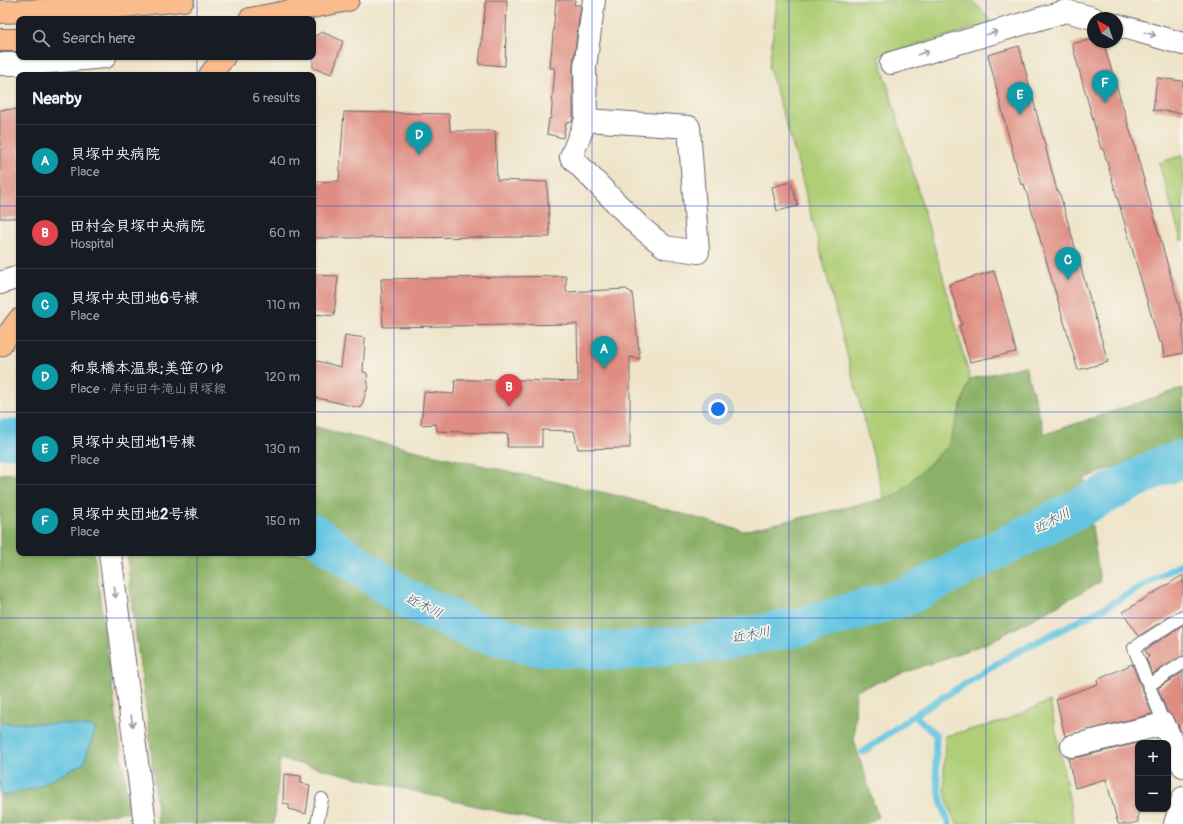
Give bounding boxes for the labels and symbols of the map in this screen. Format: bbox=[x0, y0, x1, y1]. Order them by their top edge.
north arrow bbox=[1087, 12, 1123, 48]
one-way arrow bbox=[985, 29, 998, 36]
one-way arrow bbox=[1143, 31, 1156, 39]
one-way arrow bbox=[916, 49, 929, 56]
pin: F bbox=[1092, 70, 1118, 103]
pin: E bbox=[1007, 82, 1033, 115]
pin: D bbox=[406, 122, 432, 155]
pin: C bbox=[1055, 247, 1081, 280]
pin: A bbox=[591, 336, 617, 369]
pin: B bbox=[496, 374, 522, 407]
your location bbox=[708, 399, 728, 419]
water label: 近木川 bbox=[1031, 505, 1073, 537]
one-way arrow bbox=[112, 585, 119, 598]
water label: 近木川 bbox=[403, 590, 445, 622]
water label: 近木川 bbox=[730, 624, 772, 646]
one-way arrow bbox=[128, 714, 136, 727]

